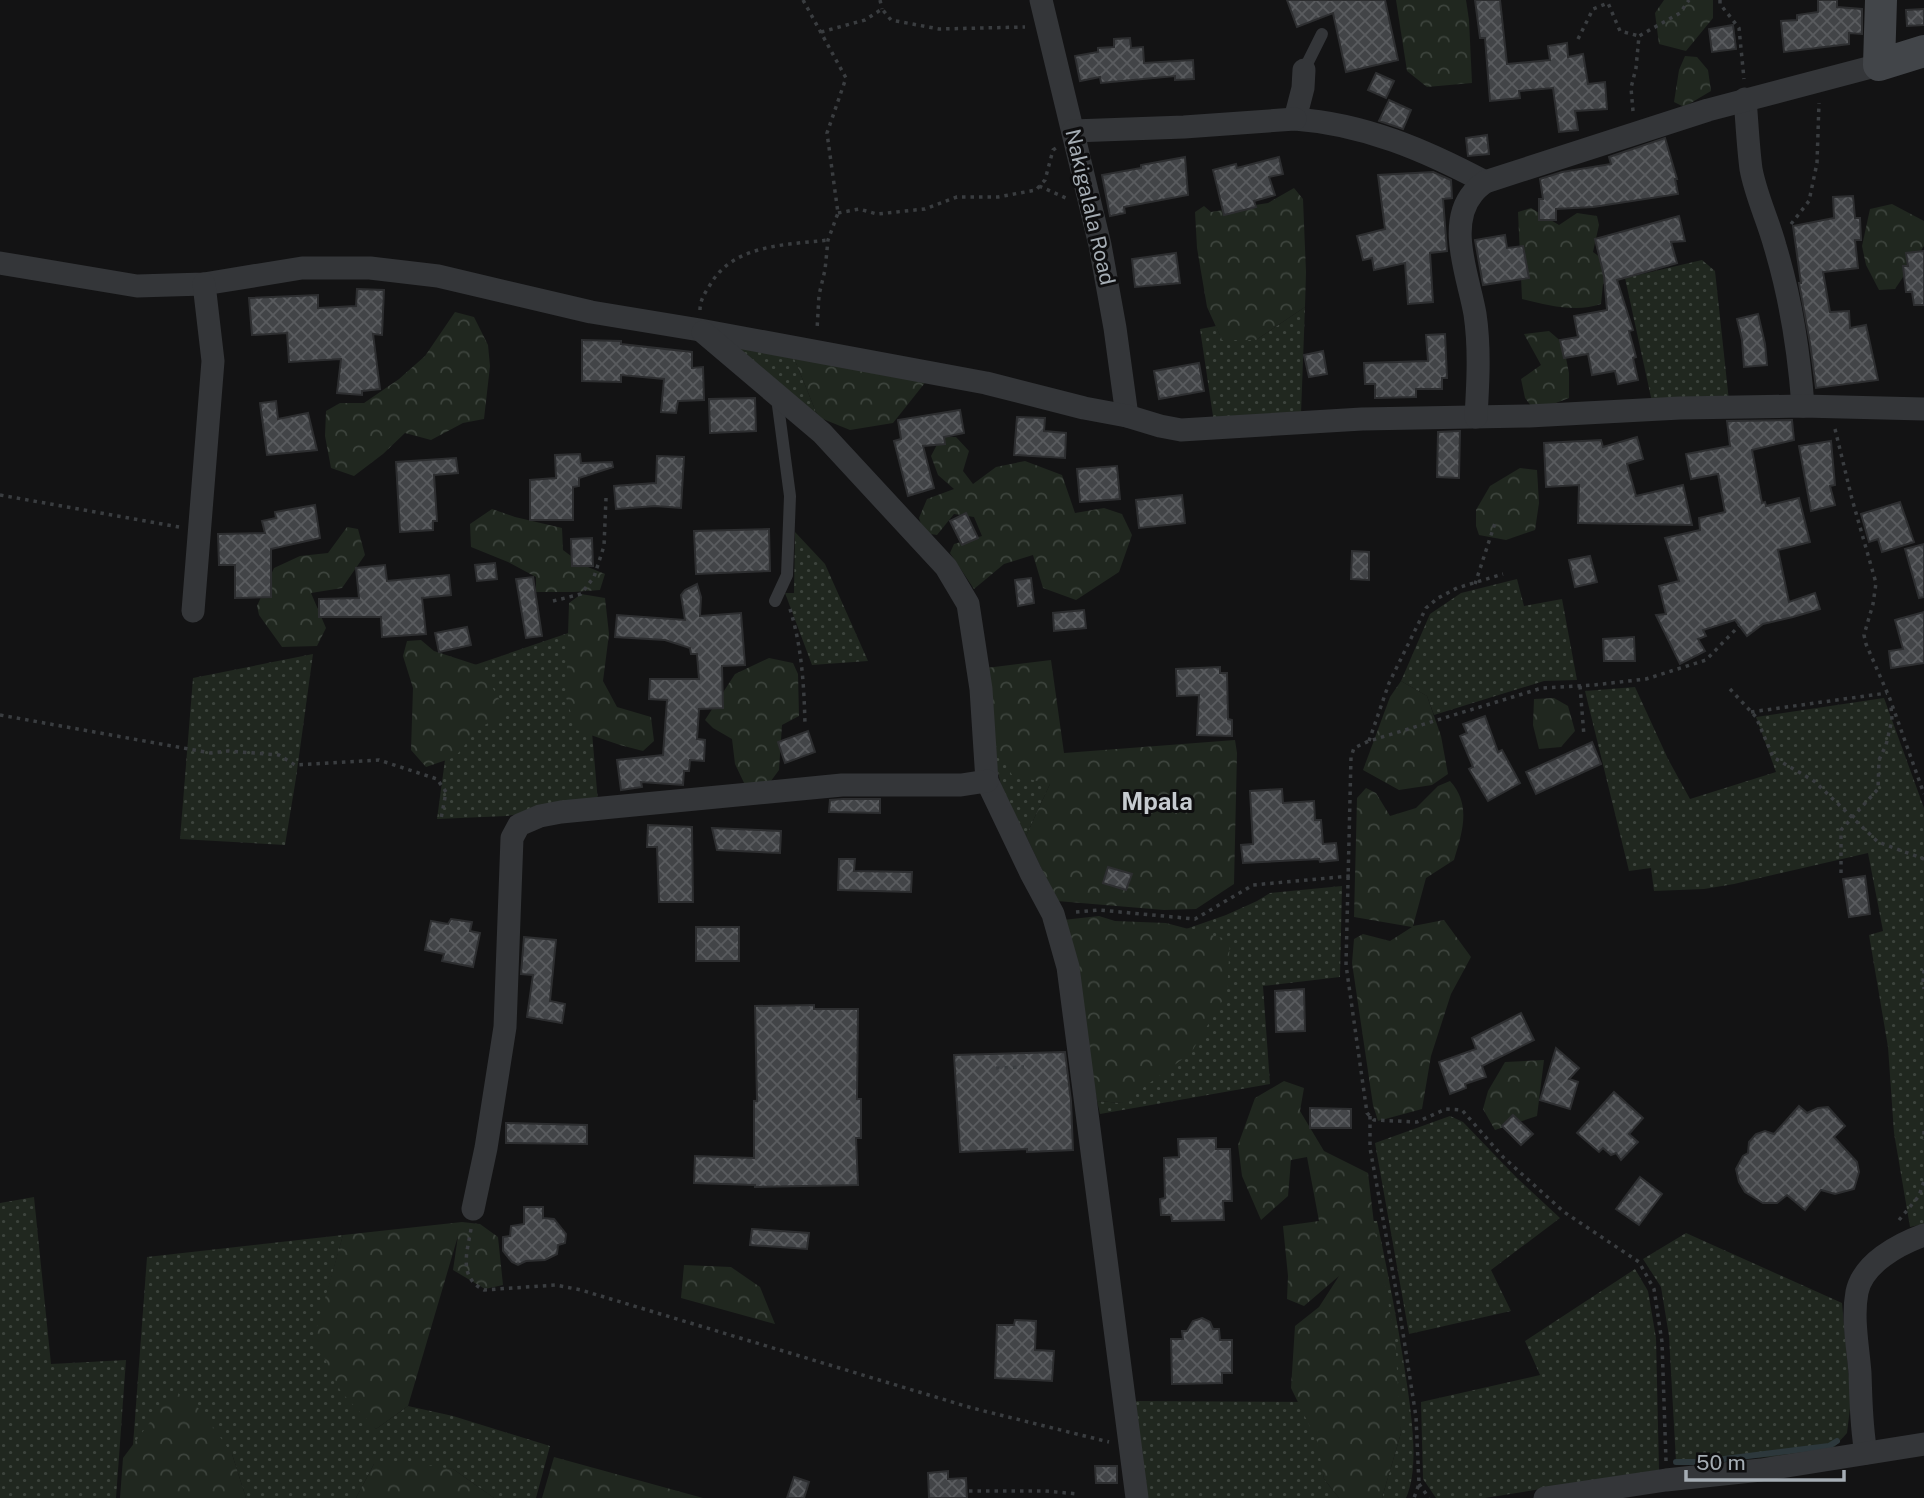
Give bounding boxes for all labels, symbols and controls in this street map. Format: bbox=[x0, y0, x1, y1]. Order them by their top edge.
street label: Nakigalala Road bbox=[1060, 126, 1121, 287]
district label: Mpala bbox=[1121, 787, 1193, 815]
scale bar bbox=[1686, 1438, 1843, 1482]
text: 50 m bbox=[1696, 1450, 1746, 1475]

